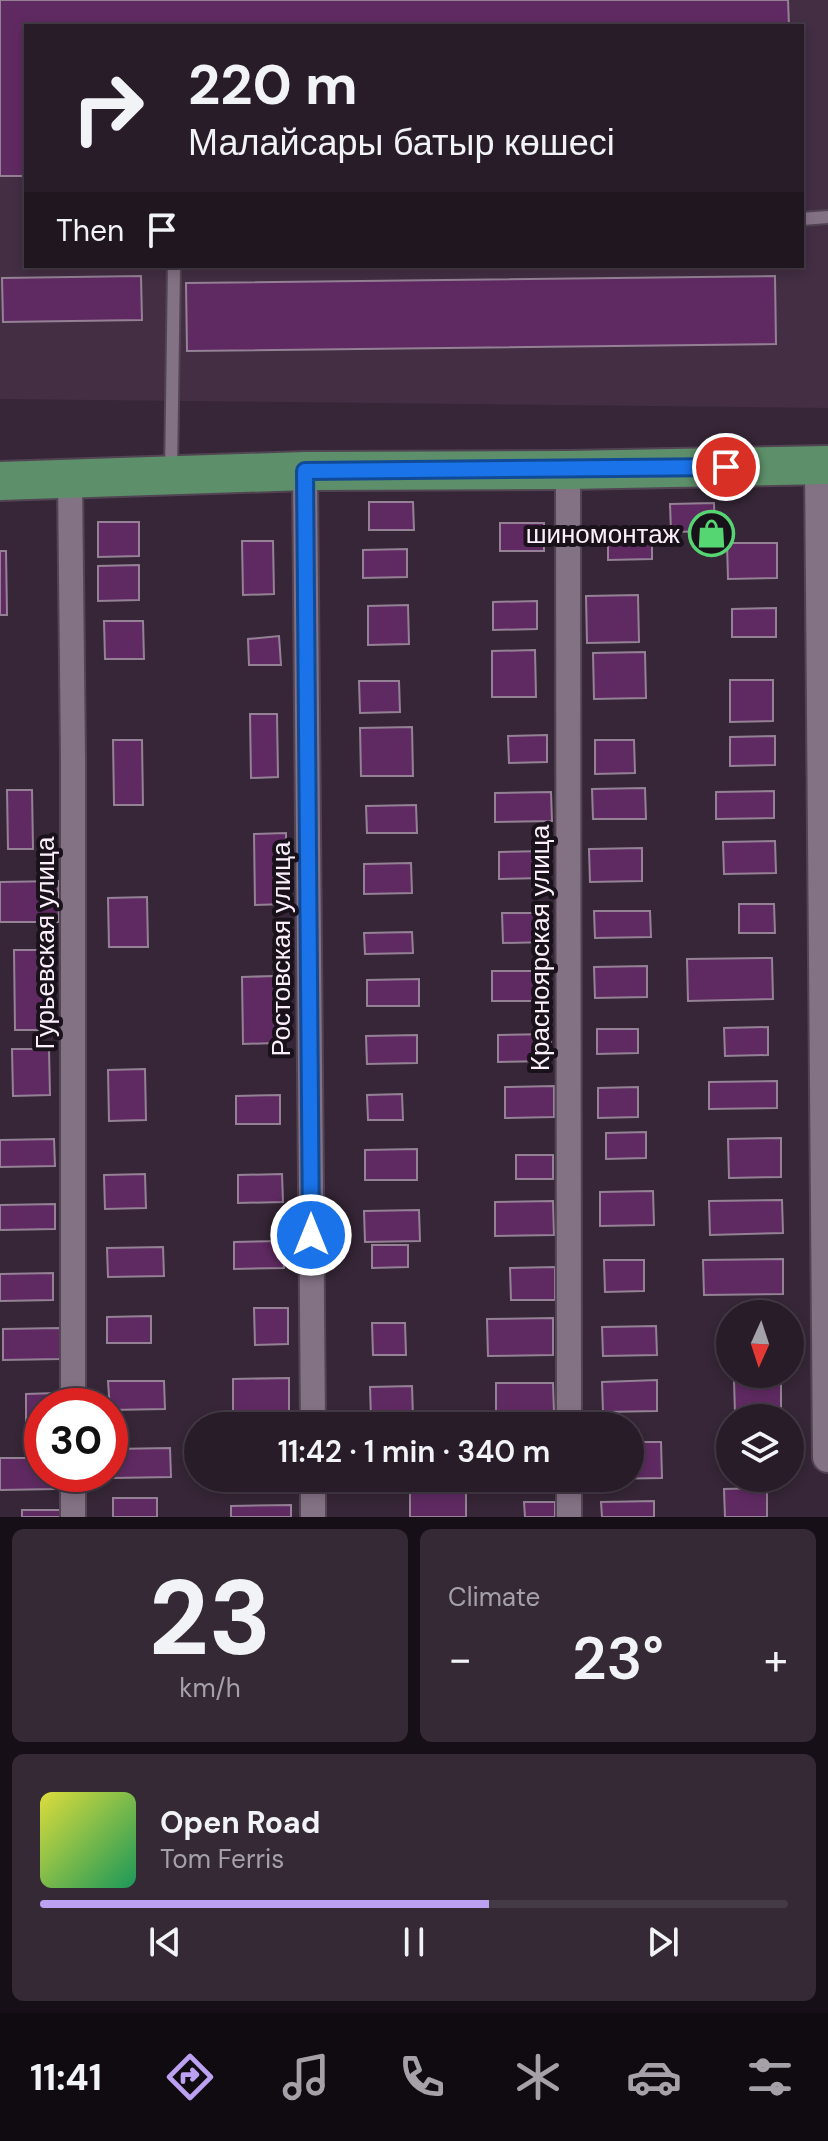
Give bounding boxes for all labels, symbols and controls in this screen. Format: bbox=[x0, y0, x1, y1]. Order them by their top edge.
text: 220 m bbox=[188, 48, 358, 121]
icon: right bbox=[56, 56, 160, 160]
text: Малайсары батыр көшесі bbox=[188, 119, 615, 166]
icon: arrive bbox=[140, 208, 184, 252]
text: Then bbox=[56, 211, 124, 250]
pin bbox=[692, 433, 760, 501]
icon: arrive bbox=[704, 445, 748, 489]
shop icon: шиномонтаж bbox=[687, 510, 735, 558]
place label: шиномонтаж bbox=[526, 517, 681, 551]
street label: Красноярская улица bbox=[523, 824, 557, 1071]
street label: Гурьевская улица bbox=[28, 836, 62, 1049]
street label: Ростовская улица bbox=[264, 841, 298, 1057]
position arrow bbox=[269, 1193, 353, 1277]
north arrow bbox=[716, 1300, 804, 1388]
map controls bbox=[716, 1300, 804, 1492]
speed limit sign: 30 bbox=[24, 1388, 128, 1492]
button: layers bbox=[716, 1404, 804, 1492]
text: 11:42 · 1 min · 340 m bbox=[278, 1432, 550, 1471]
text: 23 bbox=[149, 1551, 271, 1686]
text: Climate bbox=[448, 1580, 540, 1614]
text: 23° bbox=[572, 1619, 664, 1698]
text: − bbox=[448, 1630, 472, 1688]
text: + bbox=[764, 1630, 788, 1688]
text: km/h bbox=[179, 1671, 241, 1705]
text: Open Road bbox=[160, 1803, 320, 1842]
text: Tom Ferris bbox=[160, 1842, 284, 1876]
icon: previous bbox=[143, 1920, 187, 1964]
icon: pause bbox=[392, 1920, 436, 1964]
icon: next bbox=[641, 1920, 685, 1964]
icon: directions bbox=[162, 2049, 218, 2105]
icon: music bbox=[278, 2049, 334, 2105]
icon: phone bbox=[394, 2049, 450, 2105]
icon: climate bbox=[510, 2049, 566, 2105]
icon: car bbox=[626, 2049, 682, 2105]
icon: filters bbox=[742, 2049, 798, 2105]
text: 11:41 bbox=[30, 2054, 102, 2101]

